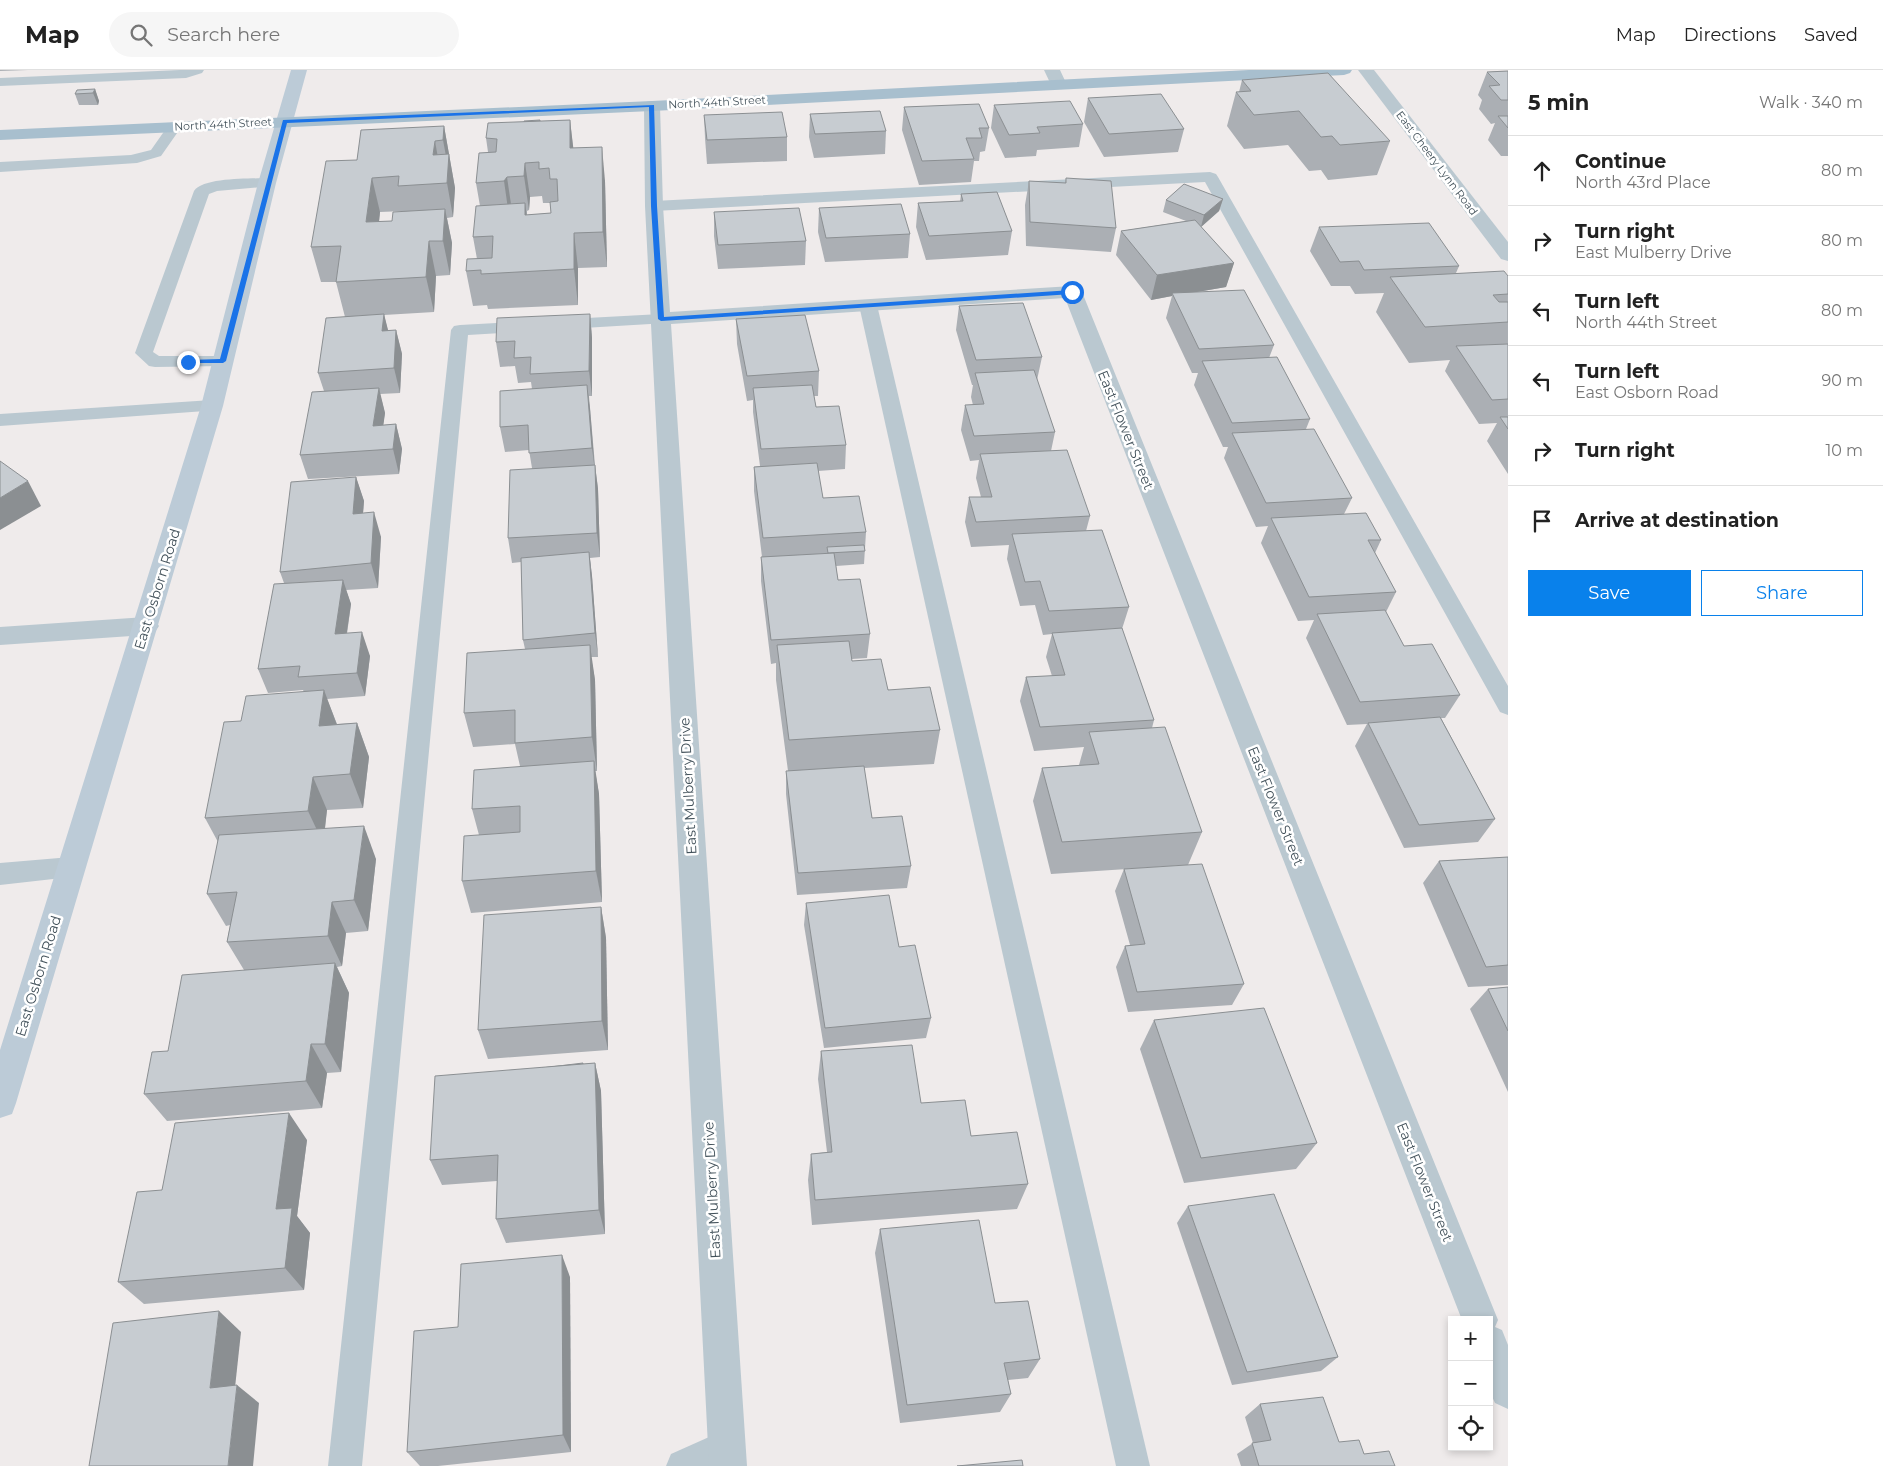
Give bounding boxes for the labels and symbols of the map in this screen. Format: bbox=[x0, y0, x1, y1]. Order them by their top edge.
street label: North 44th Street bbox=[668, 92, 767, 112]
street label: East Cheery Lynn Road bbox=[1393, 108, 1481, 218]
street label: North 44th Street bbox=[174, 114, 273, 134]
route start bbox=[1061, 281, 1084, 304]
route end bbox=[177, 351, 200, 374]
street label: East Flower Street bbox=[1094, 368, 1158, 493]
street label: East Osborn Road bbox=[130, 526, 184, 652]
street label: East Mulberry Drive bbox=[675, 717, 701, 855]
street label: East Flower Street bbox=[1244, 744, 1308, 869]
street label: East Osborn Road bbox=[11, 913, 65, 1039]
street label: East Flower Street bbox=[1393, 1120, 1457, 1245]
street label: East Mulberry Drive bbox=[699, 1121, 725, 1259]

